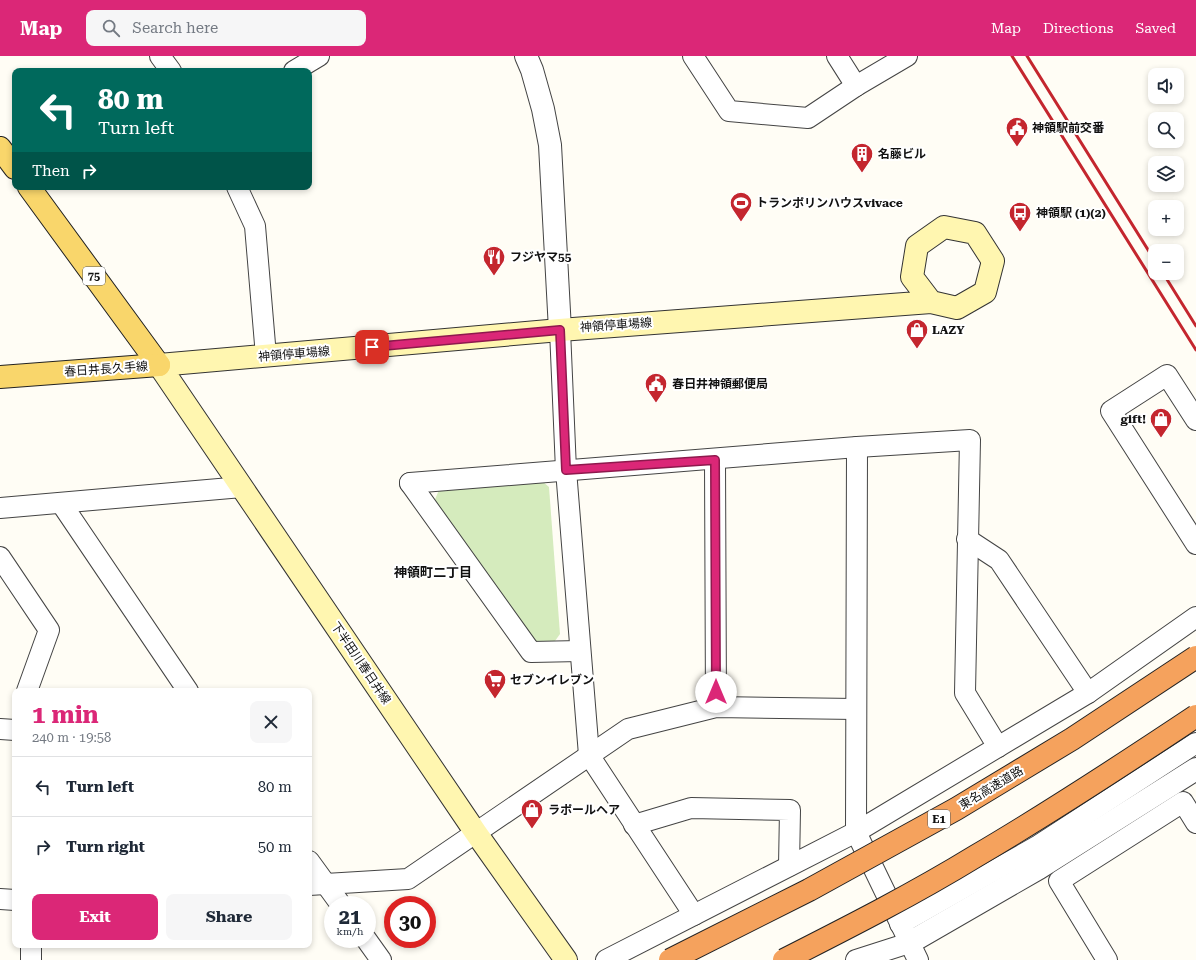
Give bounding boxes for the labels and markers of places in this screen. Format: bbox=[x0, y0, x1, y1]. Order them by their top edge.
public building icon: 神領駅前交番 bbox=[1004, 115, 1030, 148]
place label: 神領駅前交番 bbox=[1032, 121, 1105, 135]
building icon: 名藤ビル bbox=[849, 141, 875, 174]
place label: 名藤ビル bbox=[878, 147, 926, 161]
sports icon: トランポリンハウスvivace bbox=[728, 190, 754, 223]
place label: トランポリンハウスvivace bbox=[756, 196, 903, 210]
bus stop icon: 神領駅 (1)(2) bbox=[1007, 200, 1033, 233]
place label: 神領駅 (1)(2) bbox=[1036, 206, 1106, 220]
restaurant icon: フジヤマ55 bbox=[481, 244, 507, 277]
place label: フジヤマ55 bbox=[510, 250, 572, 264]
shop icon: LAZY bbox=[904, 317, 930, 350]
place label: LAZY bbox=[932, 323, 965, 337]
pin bbox=[355, 330, 389, 364]
public building icon: 春日井神領郵便局 bbox=[643, 371, 669, 404]
place label: 春日井神領郵便局 bbox=[672, 377, 768, 391]
shop icon: gift! bbox=[1148, 406, 1174, 439]
place label: gift! bbox=[1120, 412, 1146, 426]
supermarket icon: セブンイレブン bbox=[482, 667, 508, 700]
place label: セブンイレブン bbox=[510, 673, 594, 687]
shop icon: ラポールヘア bbox=[519, 797, 545, 830]
place label: ラポールヘア bbox=[548, 803, 620, 817]

